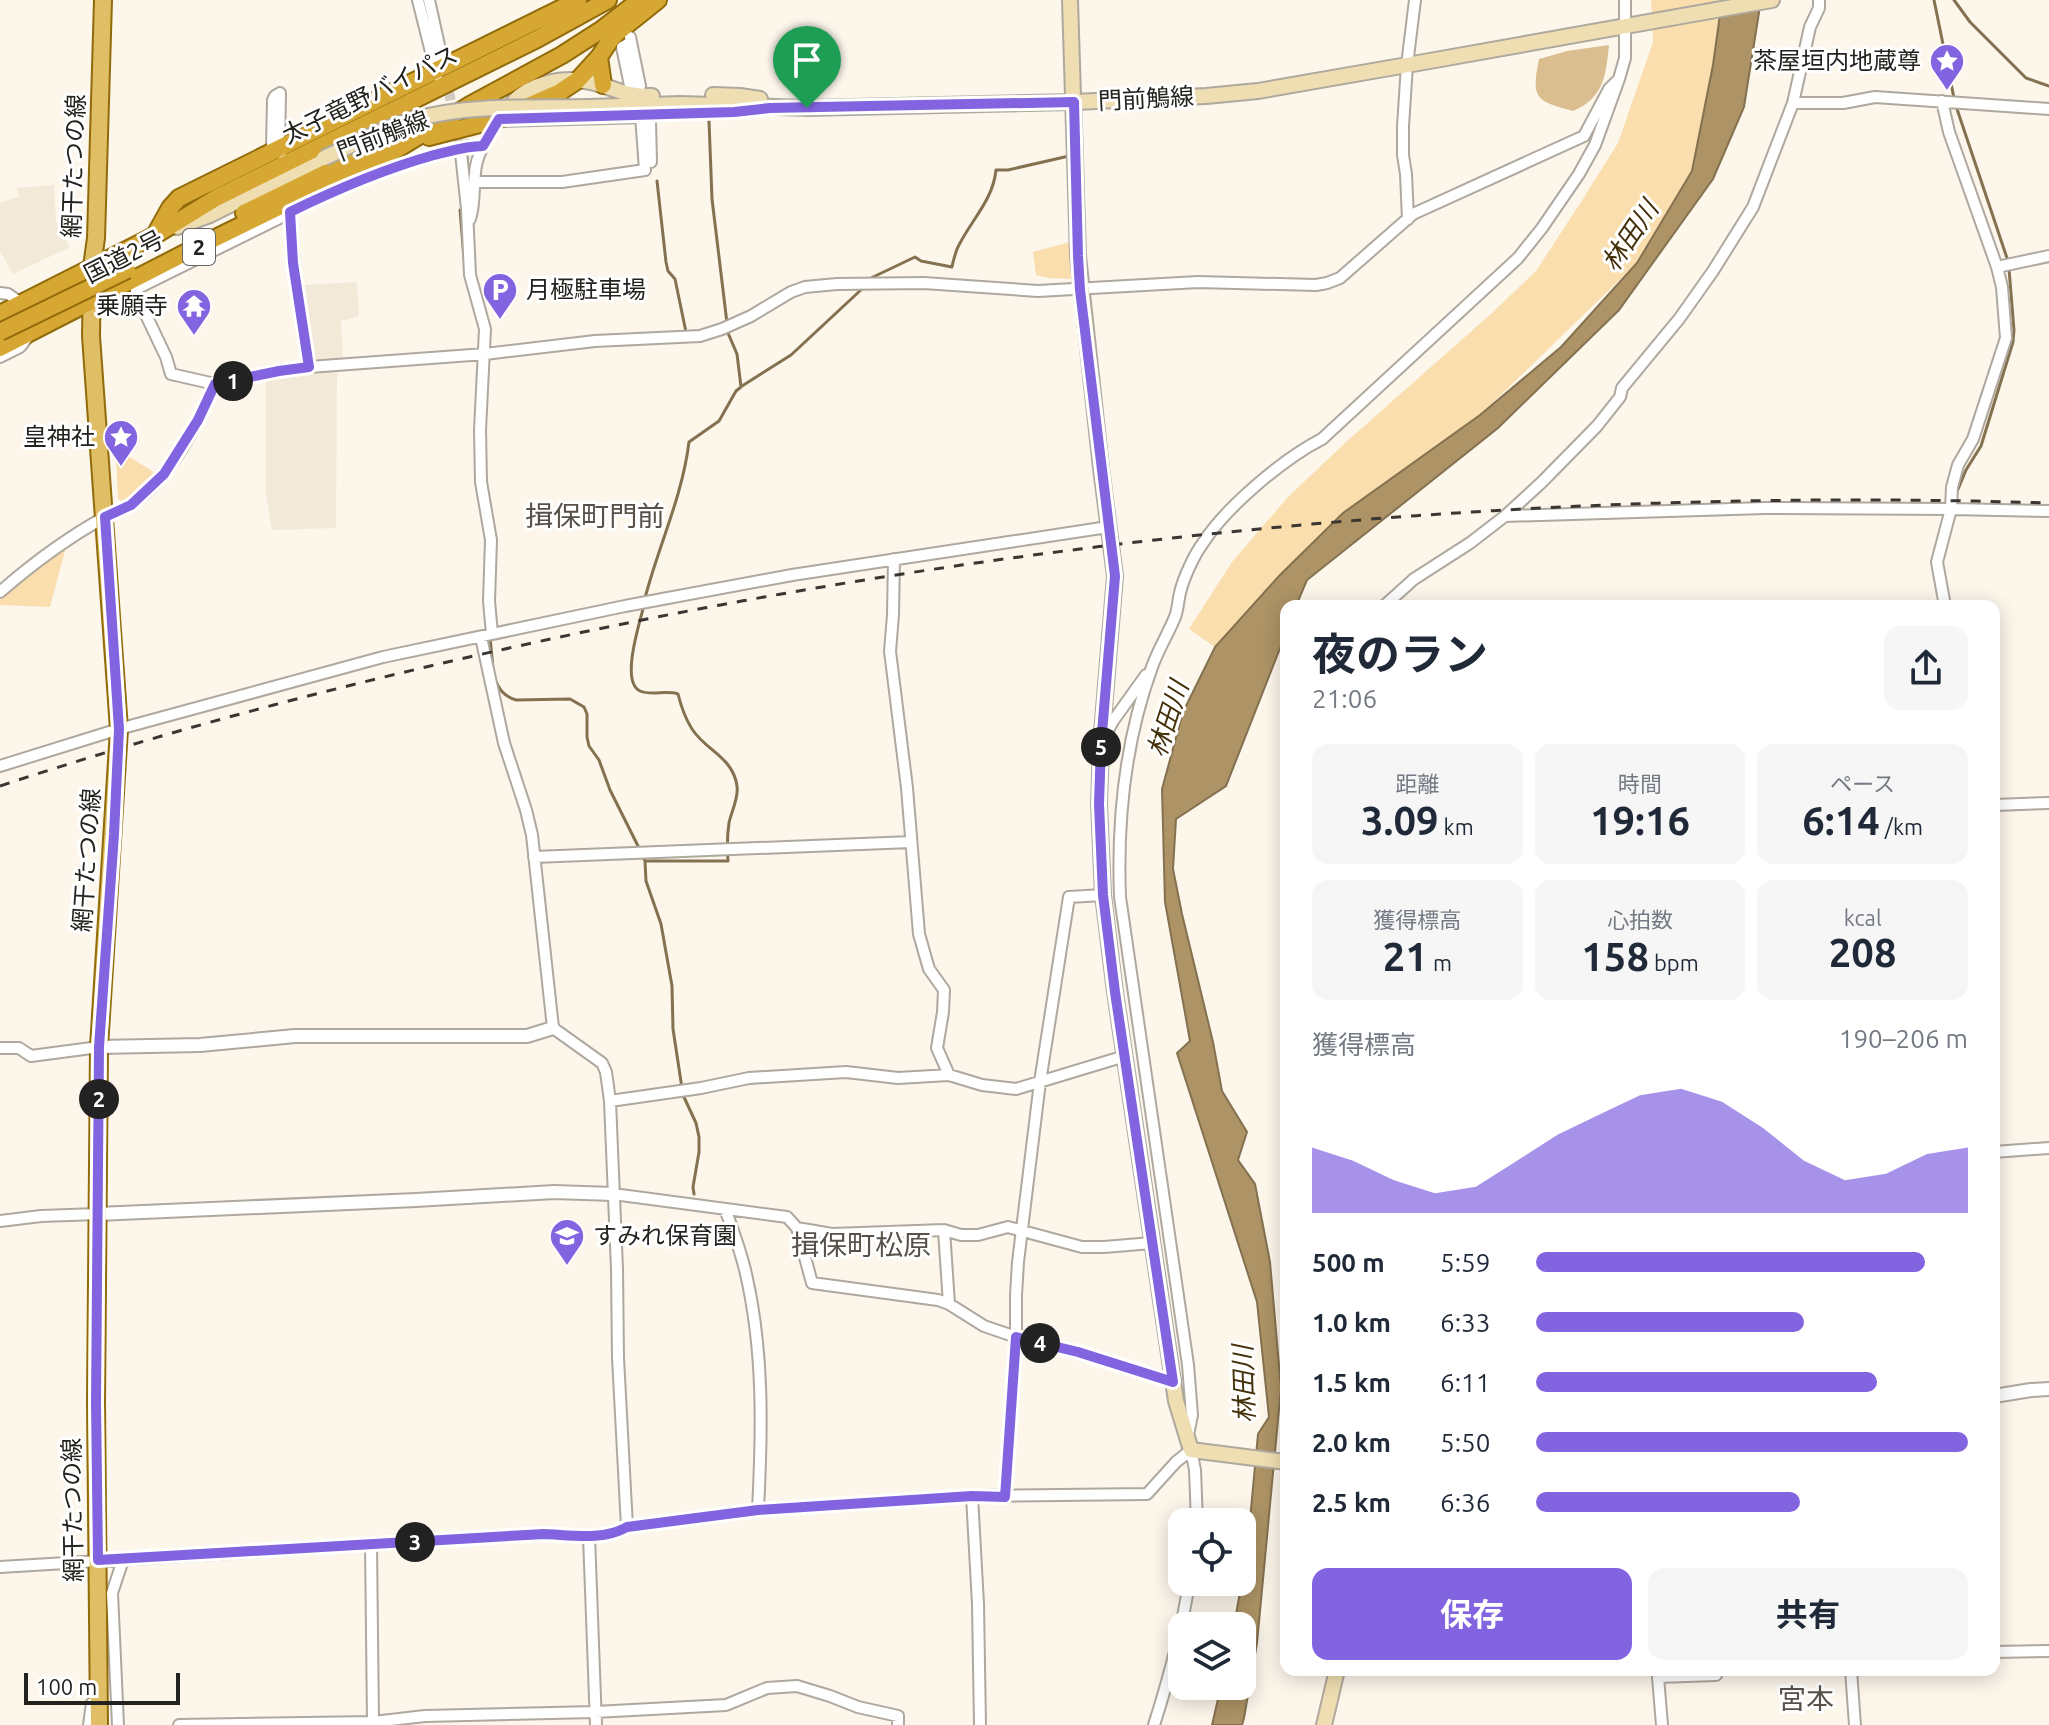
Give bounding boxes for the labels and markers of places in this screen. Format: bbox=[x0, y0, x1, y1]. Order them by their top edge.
pin bbox=[773, 26, 841, 108]
place icon: 茶屋垣内地蔵尊 bbox=[1928, 42, 1966, 92]
place label: 茶屋垣内地蔵尊 bbox=[1753, 47, 1921, 74]
parking icon: 月極駐車場 bbox=[481, 271, 519, 321]
place label: 月極駐車場 bbox=[526, 276, 646, 303]
temple icon: 乗願寺 bbox=[175, 287, 213, 337]
place label: 乗願寺 bbox=[96, 292, 168, 319]
pin: 1 bbox=[213, 361, 253, 401]
place icon: 皇神社 bbox=[102, 418, 140, 468]
place label: 皇神社 bbox=[23, 423, 95, 450]
pin: 5 bbox=[1081, 727, 1121, 767]
pin: 2 bbox=[79, 1079, 119, 1119]
school or university icon: すみれ保育園 bbox=[548, 1217, 586, 1267]
place label: すみれ保育園 bbox=[593, 1222, 737, 1249]
pin: 4 bbox=[1020, 1323, 1060, 1363]
pin: 3 bbox=[395, 1522, 435, 1562]

